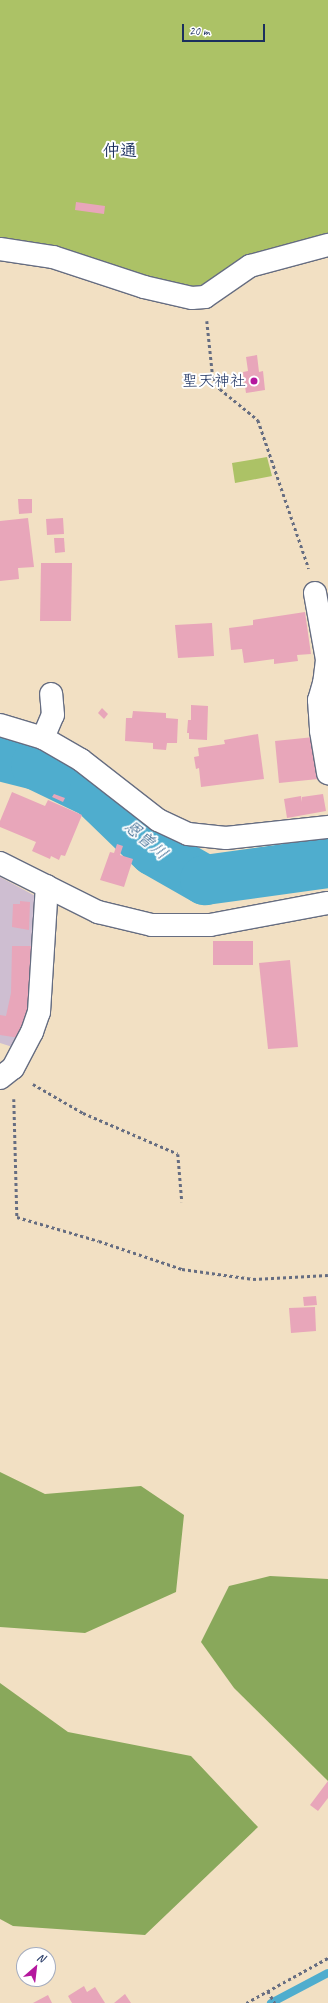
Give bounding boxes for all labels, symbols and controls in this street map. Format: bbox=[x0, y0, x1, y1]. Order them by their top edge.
scale bar bbox=[184, 16, 267, 42]
text: 20 m bbox=[189, 23, 209, 39]
district label: 仲通 bbox=[103, 141, 137, 161]
place label: 聖天神社 bbox=[182, 371, 246, 391]
marker: 聖天神社 bbox=[249, 376, 259, 386]
water label: 恩曽川 bbox=[120, 816, 172, 864]
north arrow bbox=[16, 1947, 56, 1987]
text: N bbox=[35, 1950, 47, 1965]

